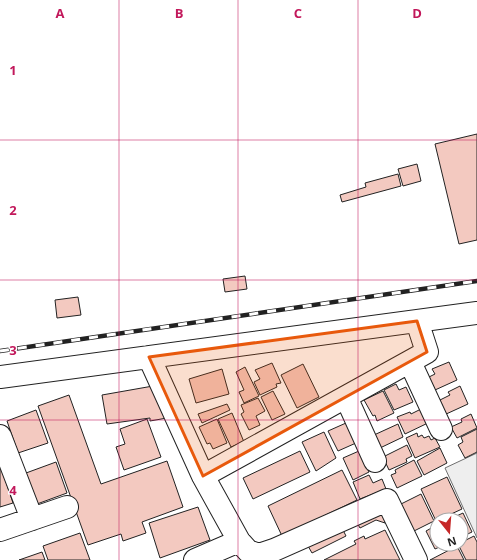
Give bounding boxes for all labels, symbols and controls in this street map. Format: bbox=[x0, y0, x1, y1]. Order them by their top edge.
text: A bbox=[56, 4, 65, 22]
text: B bbox=[175, 4, 184, 22]
text: C bbox=[294, 4, 302, 22]
text: D bbox=[412, 4, 422, 22]
text: 1 bbox=[9, 61, 17, 79]
text: 2 bbox=[9, 201, 17, 219]
text: 3 bbox=[9, 341, 17, 359]
text: 4 bbox=[9, 481, 17, 499]
north arrow bbox=[429, 512, 469, 552]
text: N bbox=[446, 534, 459, 551]

